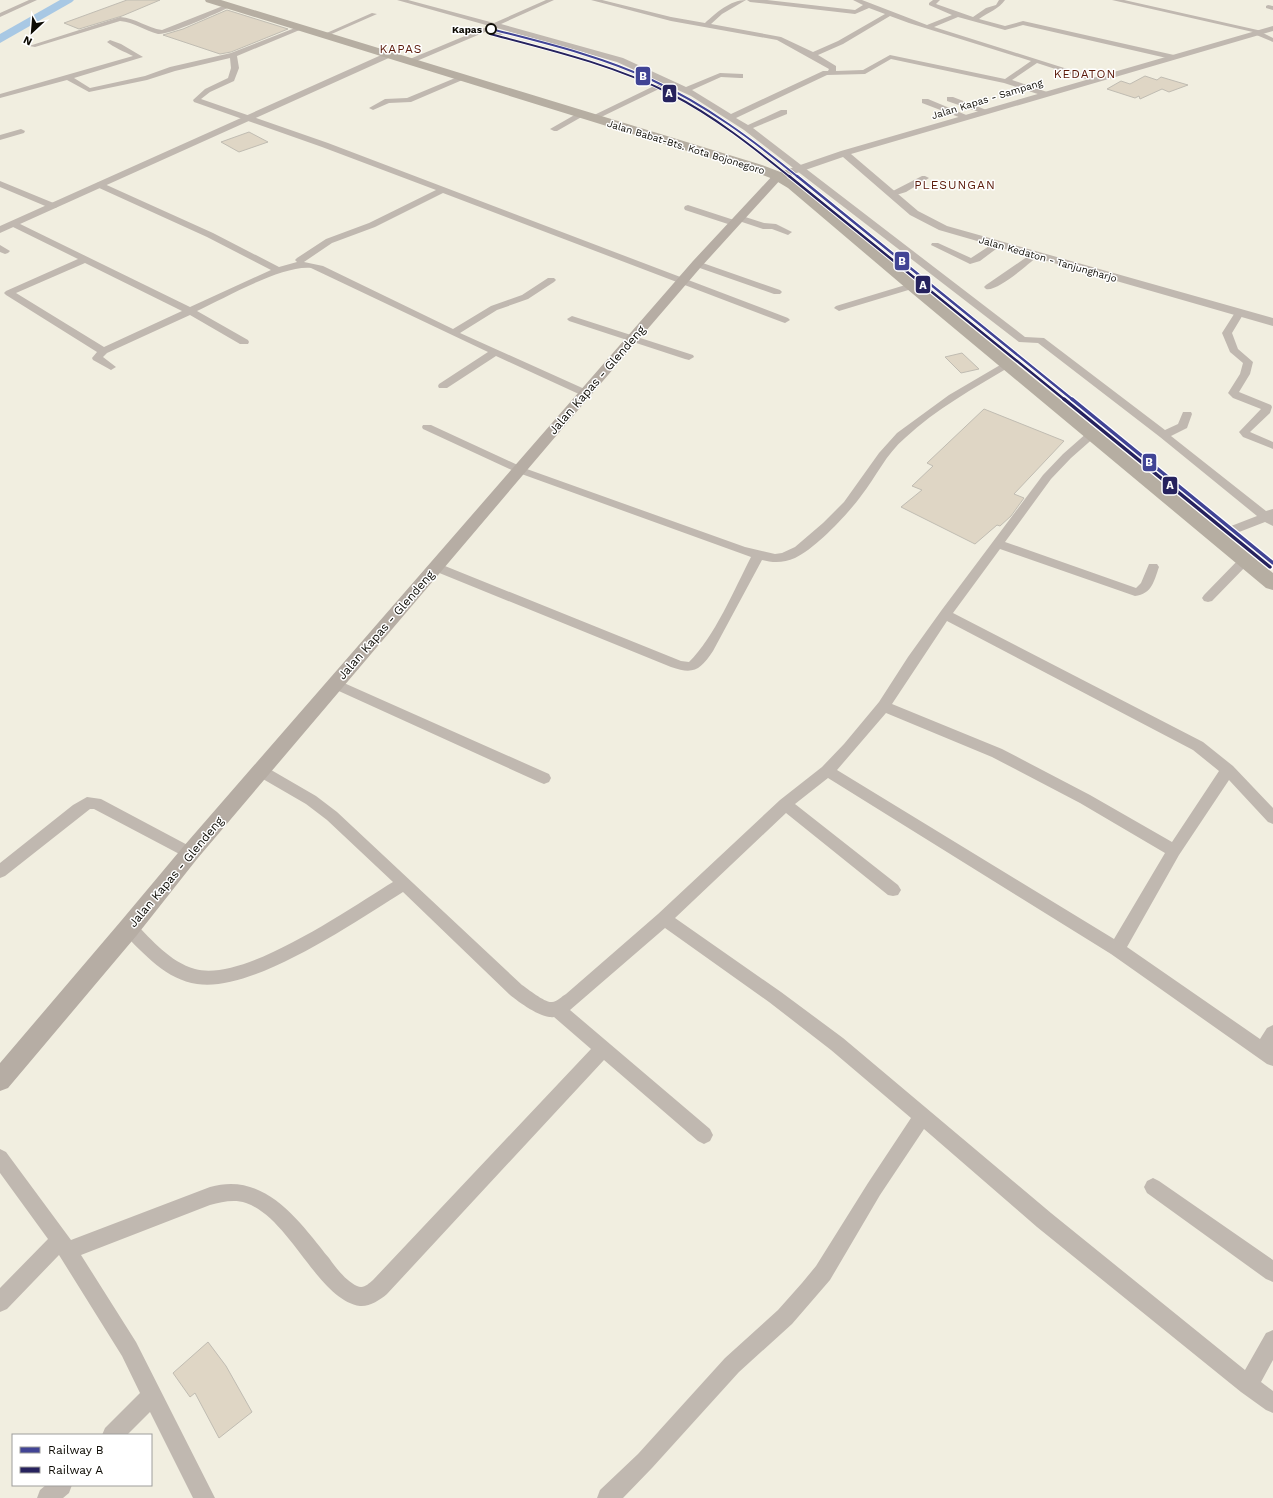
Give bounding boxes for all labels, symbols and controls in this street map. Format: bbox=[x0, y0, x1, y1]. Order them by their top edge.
north arrow bbox=[12, 12, 52, 52]
marker: Kapas bbox=[485, 23, 497, 35]
place label: Kapas bbox=[452, 24, 483, 35]
text: N bbox=[21, 33, 34, 48]
district label: KAPAS bbox=[379, 42, 423, 56]
line badge: B bbox=[635, 66, 651, 86]
district label: KEDATON bbox=[1054, 67, 1116, 81]
text: B bbox=[639, 70, 647, 83]
street label: Jalan Kapas - Sampang bbox=[930, 77, 1045, 121]
line badge: A bbox=[662, 84, 677, 103]
text: A bbox=[665, 87, 673, 100]
street label: Jalan Babat-Bts. Kota Bojonegoro bbox=[606, 118, 766, 176]
district label: PLESUNGAN bbox=[914, 178, 996, 192]
street label: Jalan Kedaton - Tanjungharjo bbox=[978, 234, 1118, 284]
line badge: B bbox=[894, 251, 910, 271]
text: B bbox=[898, 255, 906, 268]
line badge: A bbox=[915, 275, 931, 294]
text: A bbox=[919, 279, 927, 292]
street label: Jalan Kapas - Glendeng bbox=[546, 322, 649, 437]
line badge: B bbox=[1142, 453, 1157, 472]
text: B bbox=[1145, 456, 1153, 469]
line badge: A bbox=[1162, 476, 1178, 495]
text: A bbox=[1166, 479, 1174, 492]
street label: Jalan Kapas - Glendeng bbox=[335, 567, 438, 682]
street label: Jalan Kapas - Glendeng bbox=[126, 813, 227, 930]
legend bbox=[12, 1434, 152, 1486]
text: Railway B bbox=[48, 1443, 104, 1457]
text: Railway A bbox=[48, 1463, 103, 1477]

